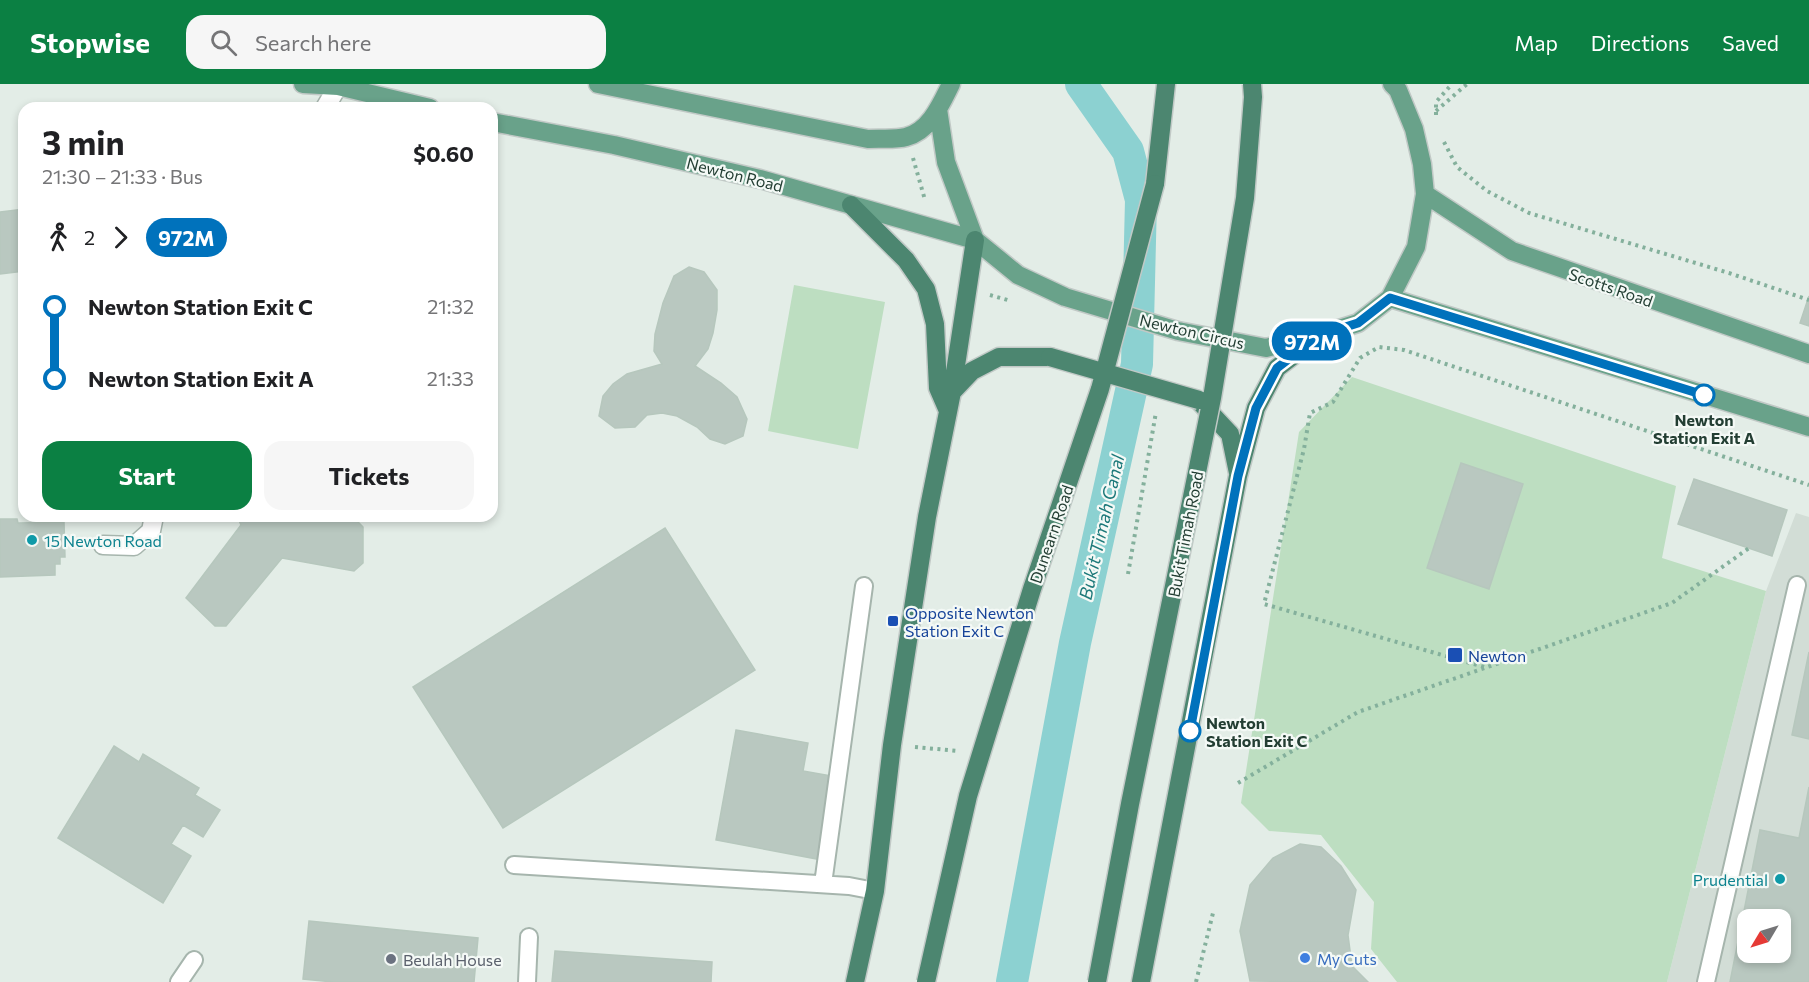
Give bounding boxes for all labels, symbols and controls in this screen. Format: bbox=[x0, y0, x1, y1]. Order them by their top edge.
search box bbox=[186, 15, 606, 69]
text: Stopwise bbox=[30, 25, 150, 59]
icon: search bbox=[207, 26, 240, 59]
text: Search here bbox=[255, 29, 371, 56]
text: Map bbox=[1515, 30, 1558, 55]
text: Directions bbox=[1591, 30, 1689, 55]
text: Saved bbox=[1722, 30, 1779, 55]
text: 3 min bbox=[42, 121, 125, 162]
text: $0.60 bbox=[413, 140, 474, 167]
street label: Newton Road bbox=[685, 153, 785, 195]
text: 21:30 – 21:33 · Bus bbox=[42, 164, 203, 188]
icon: walk bbox=[42, 221, 75, 254]
icon: forward bbox=[104, 221, 137, 254]
text: 2 bbox=[84, 225, 95, 249]
text: 972M bbox=[158, 225, 215, 250]
street label: Scotts Road bbox=[1567, 264, 1655, 310]
text: Newton Station Exit C bbox=[88, 293, 313, 320]
text: 21:32 bbox=[427, 294, 474, 318]
street label: Newton Circus bbox=[1138, 310, 1246, 352]
line badge: 972M bbox=[1270, 322, 1354, 360]
text: 972M bbox=[1284, 329, 1340, 354]
text: Newton Station Exit A bbox=[88, 365, 314, 392]
text: 21:33 bbox=[427, 366, 474, 390]
marker: Newton Station Exit A bbox=[1693, 384, 1715, 406]
place label: Newton Station Exit A bbox=[1653, 410, 1756, 447]
button: Start bbox=[42, 441, 252, 510]
button: Tickets bbox=[264, 441, 474, 510]
water label: Bukit Timah Canal bbox=[1074, 452, 1128, 602]
street label: Bukit Timah Road bbox=[1163, 469, 1207, 599]
street label: Dunearn Road bbox=[1025, 482, 1077, 586]
place label: 15 Newton Road bbox=[44, 531, 162, 550]
marker: 15 Newton Road bbox=[25, 533, 39, 547]
place label: Opposite Newton Station Exit C bbox=[905, 603, 1034, 640]
marker: Opposite Newton Station Exit C bbox=[886, 614, 900, 628]
marker: Newton bbox=[1446, 646, 1464, 664]
place label: Newton bbox=[1468, 646, 1526, 665]
place label: Newton Station Exit C bbox=[1206, 713, 1308, 750]
marker: Newton Station Exit C bbox=[1179, 720, 1201, 742]
place label: Prudential bbox=[1693, 870, 1768, 889]
marker: Prudential bbox=[1773, 872, 1787, 886]
north arrow bbox=[1737, 909, 1791, 963]
map controls bbox=[1737, 909, 1791, 963]
place label: My Cuts bbox=[1317, 949, 1377, 968]
place label: Beulah House bbox=[403, 950, 502, 969]
marker: My Cuts bbox=[1298, 951, 1312, 965]
marker: Beulah House bbox=[384, 952, 398, 966]

